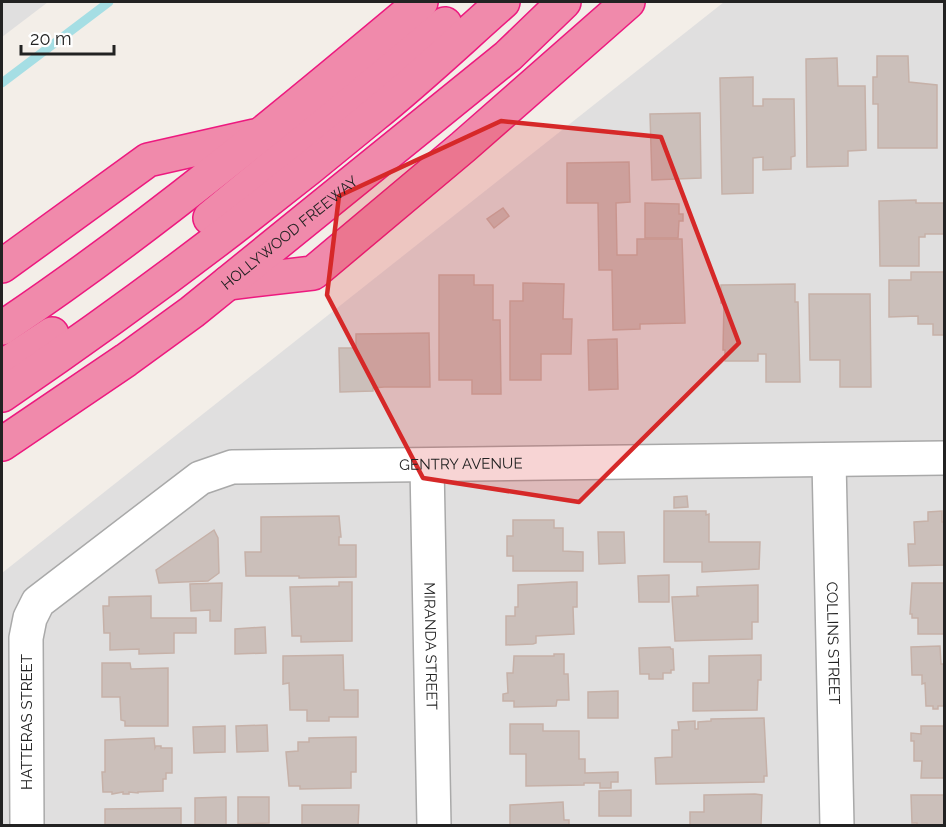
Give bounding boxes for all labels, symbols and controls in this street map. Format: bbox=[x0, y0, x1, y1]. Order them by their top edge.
scale bar bbox=[21, 18, 114, 56]
text: 20 m bbox=[30, 28, 72, 49]
street label: HOLLYWOOD FREEWAY bbox=[218, 172, 362, 294]
street label: GENTRY AVENUE bbox=[399, 454, 523, 474]
street label: COLLINS STREET bbox=[823, 581, 843, 704]
street label: MIRANDA STREET bbox=[420, 582, 441, 710]
street label: HATTERAS STREET bbox=[18, 654, 36, 790]

